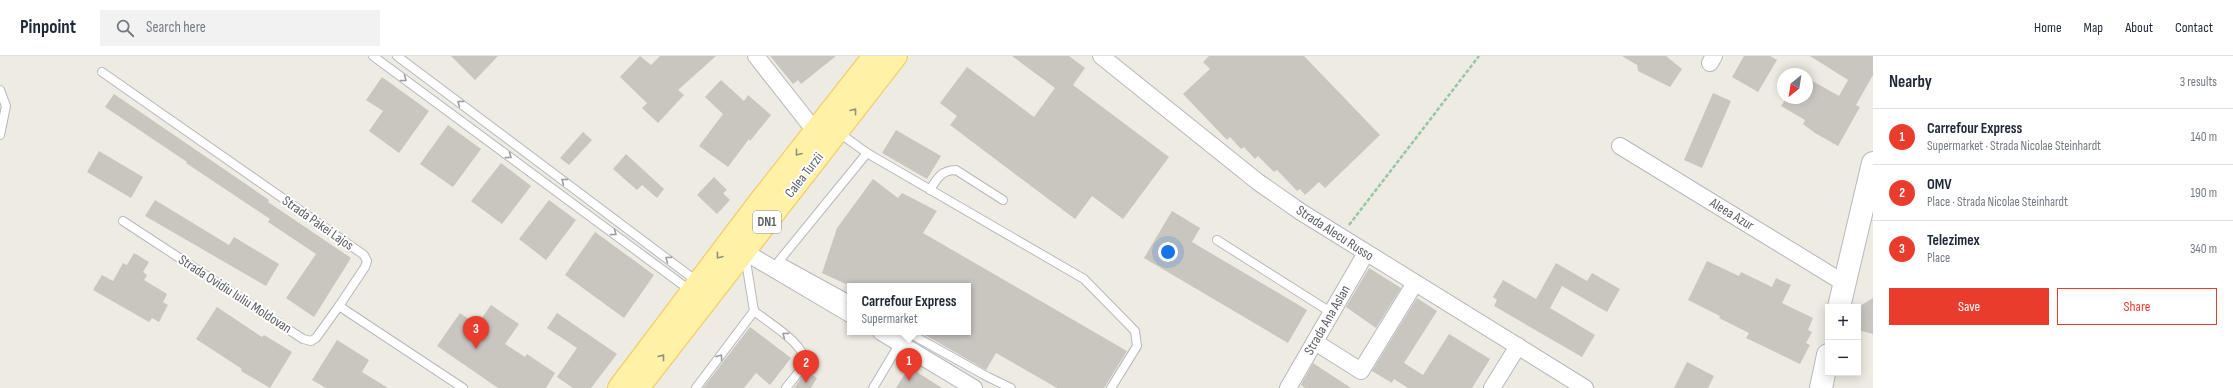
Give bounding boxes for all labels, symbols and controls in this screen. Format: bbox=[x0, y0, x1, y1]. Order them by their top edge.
search box bbox=[100, 10, 380, 46]
text: Pinpoint bbox=[20, 16, 76, 39]
icon: search bbox=[114, 17, 136, 39]
text: Search here bbox=[146, 18, 206, 37]
text: Home bbox=[2034, 19, 2062, 36]
text: Map bbox=[2084, 19, 2103, 36]
text: About bbox=[2125, 19, 2153, 36]
text: Contact bbox=[2175, 19, 2213, 36]
north arrow bbox=[1777, 68, 1813, 104]
text: Nearby bbox=[1889, 72, 1932, 92]
one-way arrow bbox=[400, 74, 407, 81]
text: 3 results bbox=[2180, 74, 2217, 90]
one-way arrow bbox=[457, 101, 464, 108]
one-way arrow bbox=[849, 108, 856, 115]
text: Carrefour Express bbox=[1927, 119, 2022, 138]
text: 1 bbox=[1899, 129, 1905, 145]
text: 140 m bbox=[2191, 129, 2217, 145]
text: Supermarket · Strada Nicolae Steinhardt bbox=[1927, 138, 2101, 154]
one-way arrow bbox=[796, 148, 803, 155]
street label: Calea Turzii bbox=[781, 149, 827, 201]
one-way arrow bbox=[504, 152, 511, 159]
text: OMV bbox=[1927, 175, 1952, 194]
one-way arrow bbox=[561, 179, 568, 186]
text: 2 bbox=[1899, 185, 1905, 201]
text: 190 m bbox=[2190, 185, 2217, 201]
street label: Strada Pakei Lajos bbox=[279, 192, 357, 254]
street label: Aleea Azur bbox=[1706, 194, 1757, 234]
text: Place · Strada Nicolae Steinhardt bbox=[1927, 194, 2068, 210]
street label: Strada Alecu Russo bbox=[1293, 202, 1377, 264]
road number: DN1 bbox=[753, 211, 781, 233]
one-way arrow bbox=[609, 229, 616, 236]
text: Telezimex bbox=[1927, 231, 1980, 250]
text: 3 bbox=[1899, 241, 1905, 257]
text: 340 m bbox=[2190, 241, 2217, 257]
your location bbox=[1158, 242, 1178, 262]
text: Place bbox=[1927, 250, 1950, 266]
street label: Strada Ovidiu Iuliu Moldovan bbox=[175, 251, 295, 337]
one-way arrow bbox=[717, 251, 724, 258]
one-way arrow bbox=[665, 257, 672, 264]
street label: Strada Ana Aslan bbox=[1300, 282, 1354, 358]
popup bbox=[847, 283, 971, 335]
button: Save bbox=[1889, 288, 2049, 325]
button: Share bbox=[2057, 288, 2217, 325]
text: Carrefour Express bbox=[861, 292, 957, 311]
map controls bbox=[1825, 304, 1861, 376]
button: + bbox=[1825, 304, 1861, 340]
text: Supermarket bbox=[861, 311, 918, 327]
pin: 3 bbox=[463, 316, 489, 349]
one-way arrow bbox=[783, 333, 790, 340]
button: − bbox=[1825, 340, 1861, 376]
pin: 1 bbox=[896, 348, 922, 381]
pin: 2 bbox=[793, 350, 819, 383]
one-way arrow bbox=[715, 354, 722, 361]
one-way arrow bbox=[658, 355, 665, 362]

